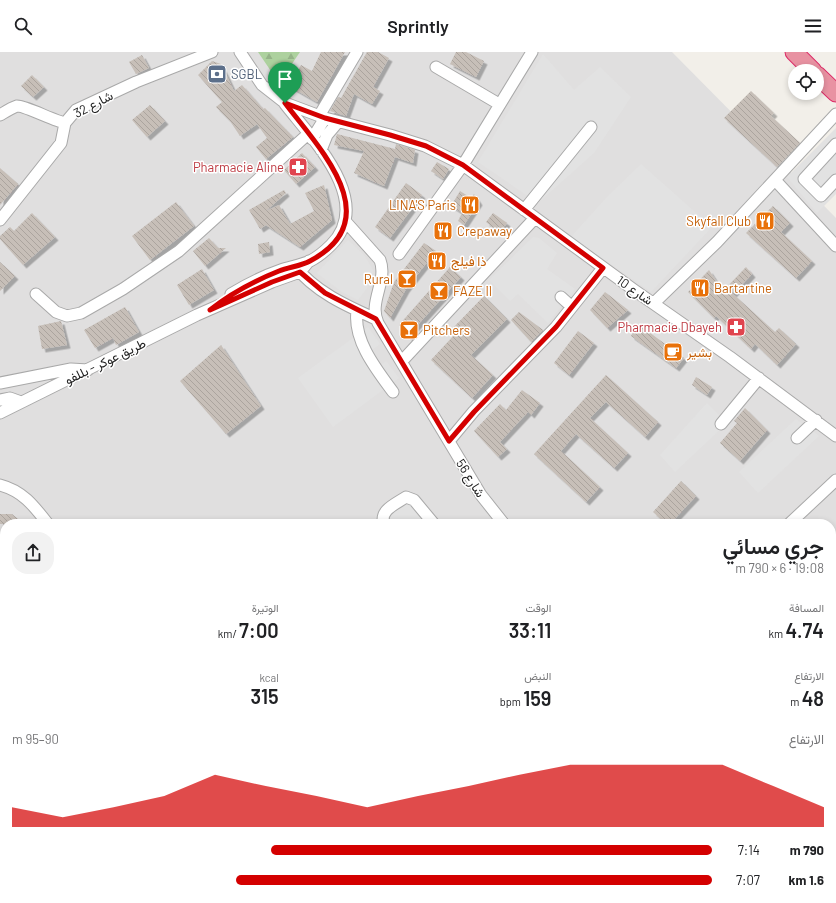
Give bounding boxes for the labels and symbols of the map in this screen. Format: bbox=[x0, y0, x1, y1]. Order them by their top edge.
pin bbox=[268, 62, 302, 103]
bank icon: SGBL bbox=[206, 63, 228, 85]
place label: SGBL bbox=[231, 66, 262, 82]
street label: شارع 32 bbox=[71, 87, 116, 123]
pharmacy icon: Pharmacie Aline bbox=[287, 156, 309, 178]
place label: Pharmacie Aline bbox=[193, 159, 284, 175]
restaurant icon: LINA'S Paris bbox=[459, 194, 481, 216]
place label: LINA'S Paris bbox=[389, 197, 456, 213]
restaurant icon: Skyfall Club bbox=[754, 210, 776, 232]
place label: Skyfall Club bbox=[686, 213, 751, 229]
restaurant icon: Crepaway bbox=[432, 220, 454, 242]
place label: Crepaway bbox=[457, 223, 512, 239]
restaurant icon: ذا فيلج bbox=[426, 250, 448, 272]
place label: ذا فيلج bbox=[451, 253, 487, 271]
bar icon: Rural bbox=[396, 268, 418, 290]
place label: Rural bbox=[364, 271, 393, 287]
street label: شارع 10 bbox=[613, 272, 656, 310]
restaurant icon: Bartartine bbox=[689, 277, 711, 299]
bar icon: FAZE II bbox=[428, 280, 450, 302]
place label: Bartartine bbox=[714, 280, 772, 296]
place label: FAZE II bbox=[453, 283, 492, 299]
pharmacy icon: Pharmacie Dbayeh bbox=[725, 316, 747, 338]
bar icon: Pitchers bbox=[398, 319, 420, 341]
place label: Pharmacie Dbayeh bbox=[618, 319, 722, 335]
place label: Pitchers bbox=[423, 322, 470, 338]
street label: طريق عوكر - بللفو bbox=[62, 334, 149, 388]
cafe icon: بشير bbox=[662, 341, 684, 363]
place label: بشير bbox=[686, 344, 712, 361]
street label: شارع 56 bbox=[451, 456, 489, 501]

